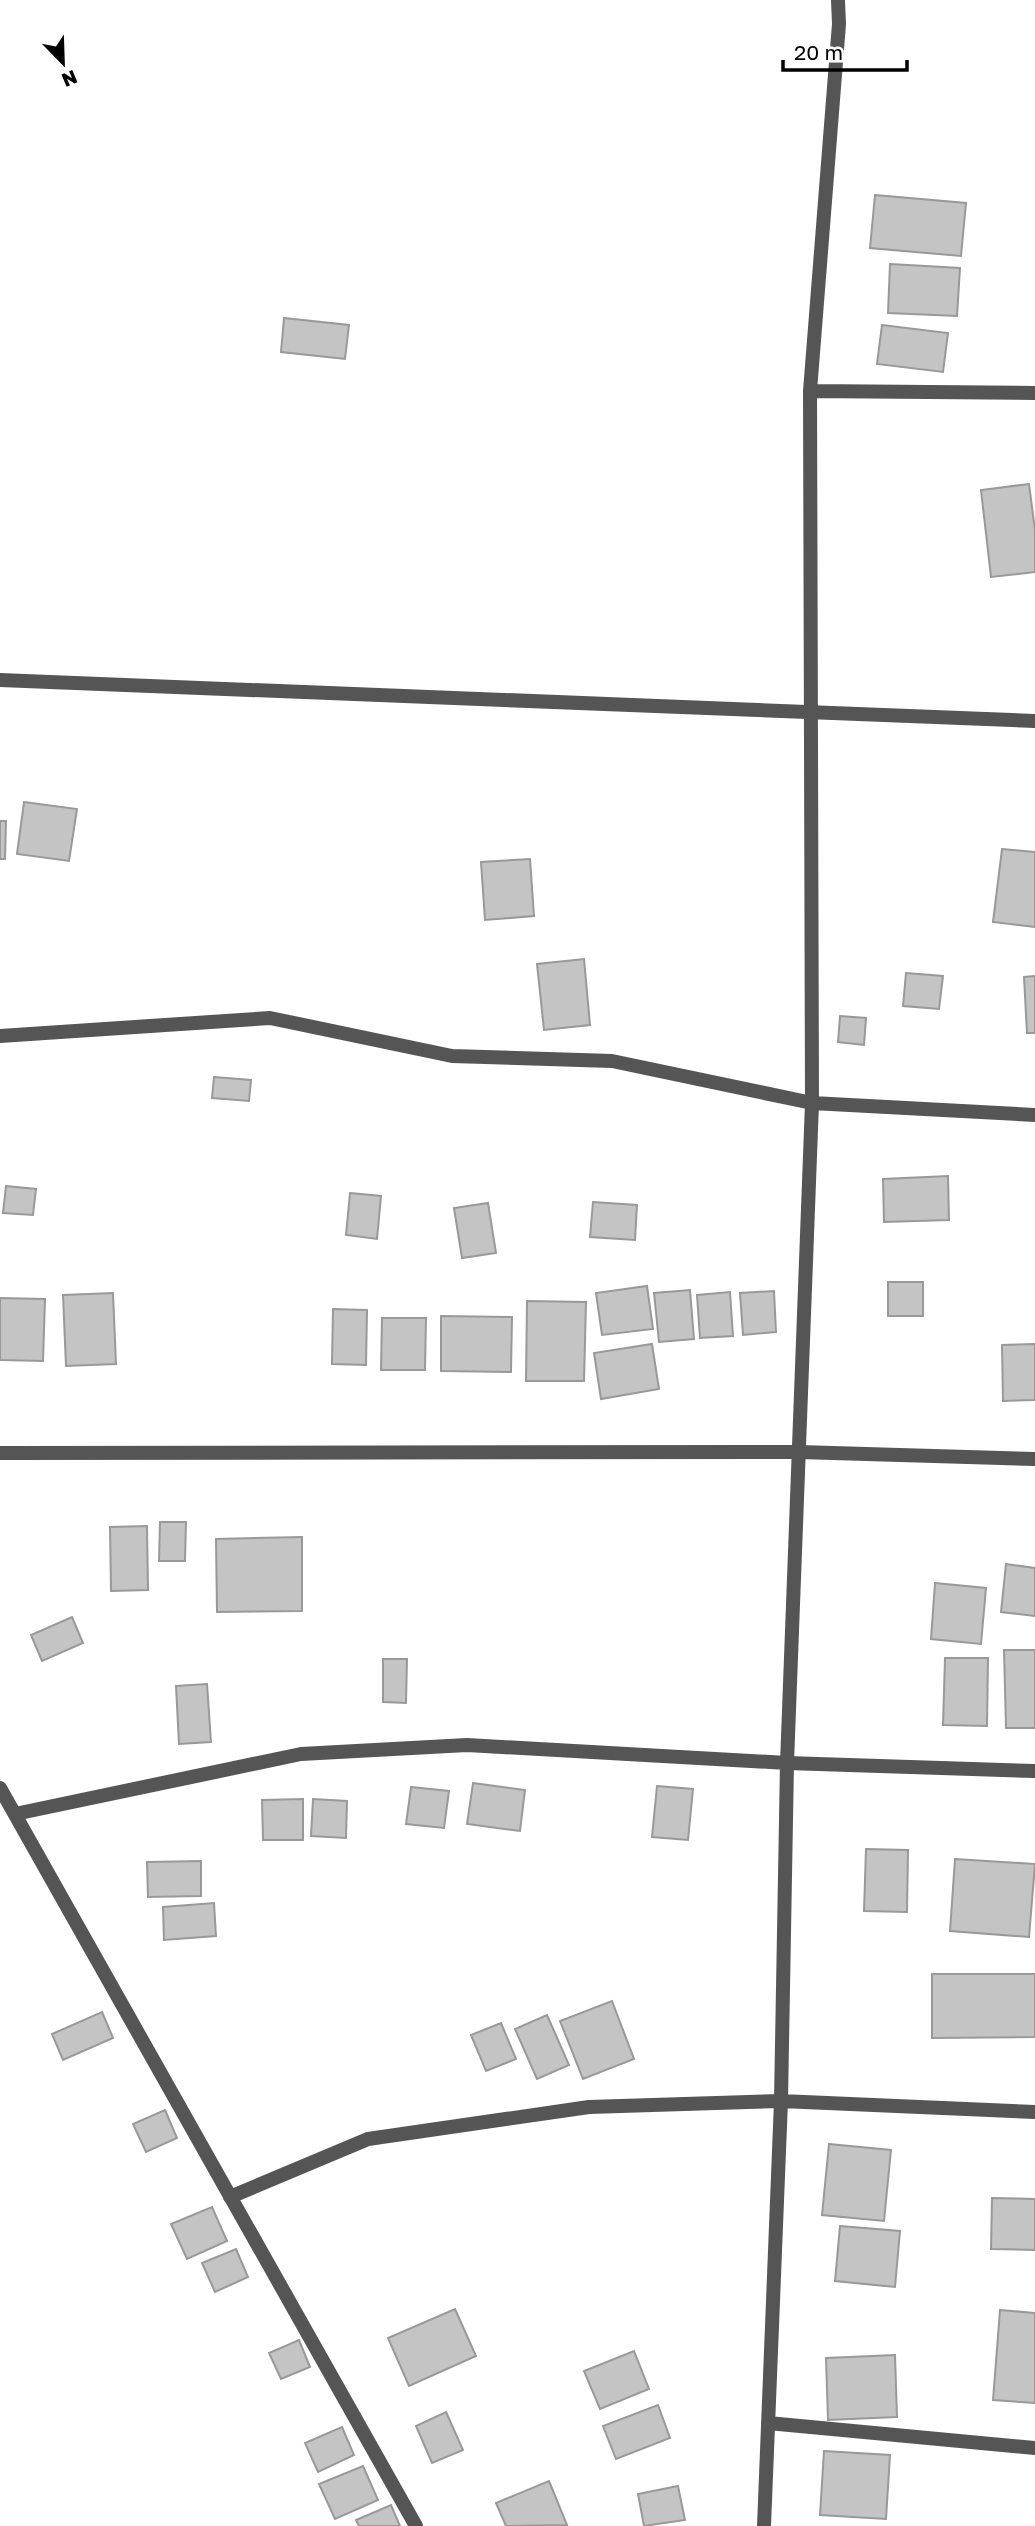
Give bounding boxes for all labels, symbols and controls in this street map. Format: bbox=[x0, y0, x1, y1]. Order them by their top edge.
north arrow bbox=[28, 28, 98, 98]
scale bar bbox=[783, 28, 907, 72]
text: 20 m bbox=[794, 39, 843, 65]
text: N bbox=[59, 66, 81, 93]

